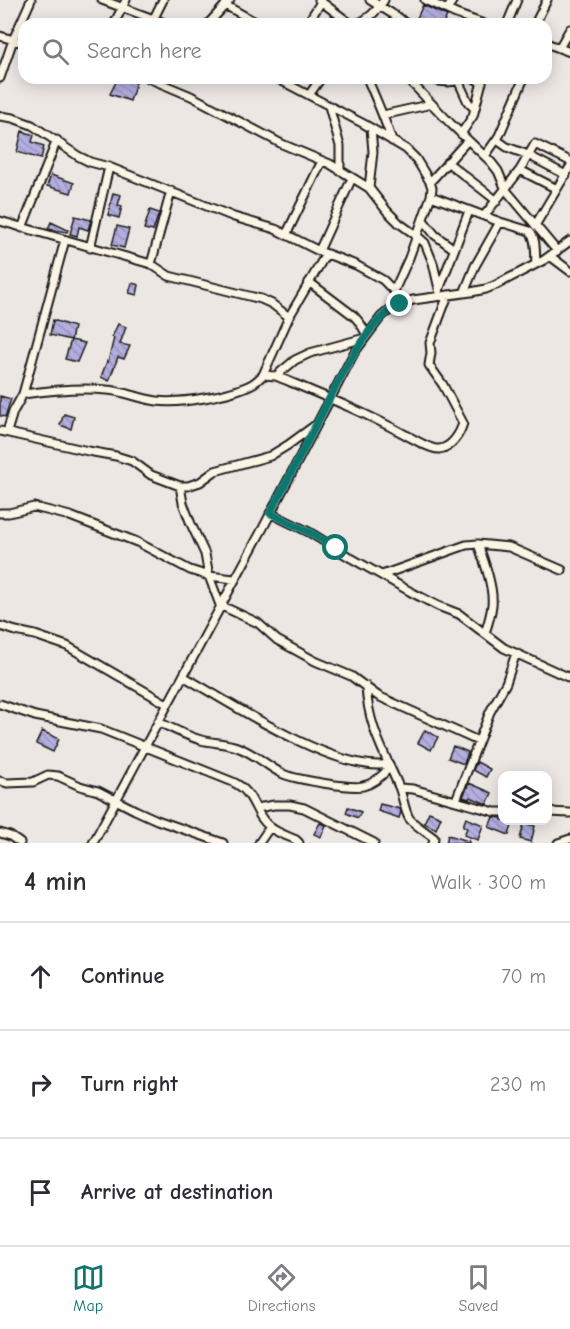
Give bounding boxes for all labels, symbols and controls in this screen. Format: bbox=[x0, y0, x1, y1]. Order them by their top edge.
search box bbox=[18, 18, 552, 84]
icon: search bbox=[39, 35, 72, 68]
text: Search here bbox=[87, 38, 202, 64]
route end bbox=[386, 290, 412, 316]
route start bbox=[322, 534, 348, 560]
map controls bbox=[498, 771, 552, 825]
button: layers bbox=[498, 771, 552, 825]
text: 4 min bbox=[24, 867, 87, 897]
text: Walk · 300 m bbox=[431, 871, 546, 894]
icon: ahead bbox=[24, 960, 57, 993]
text: Continue bbox=[81, 963, 164, 989]
text: 70 m bbox=[501, 965, 546, 988]
icon: right bbox=[24, 1068, 57, 1101]
text: Turn right bbox=[81, 1071, 178, 1097]
text: 230 m bbox=[490, 1073, 546, 1096]
icon: arrive bbox=[24, 1176, 57, 1209]
text: Arrive at destination bbox=[81, 1179, 273, 1205]
tab: Map bbox=[72, 1261, 105, 1315]
tab: Directions bbox=[248, 1261, 315, 1315]
tab: Saved bbox=[458, 1261, 498, 1315]

